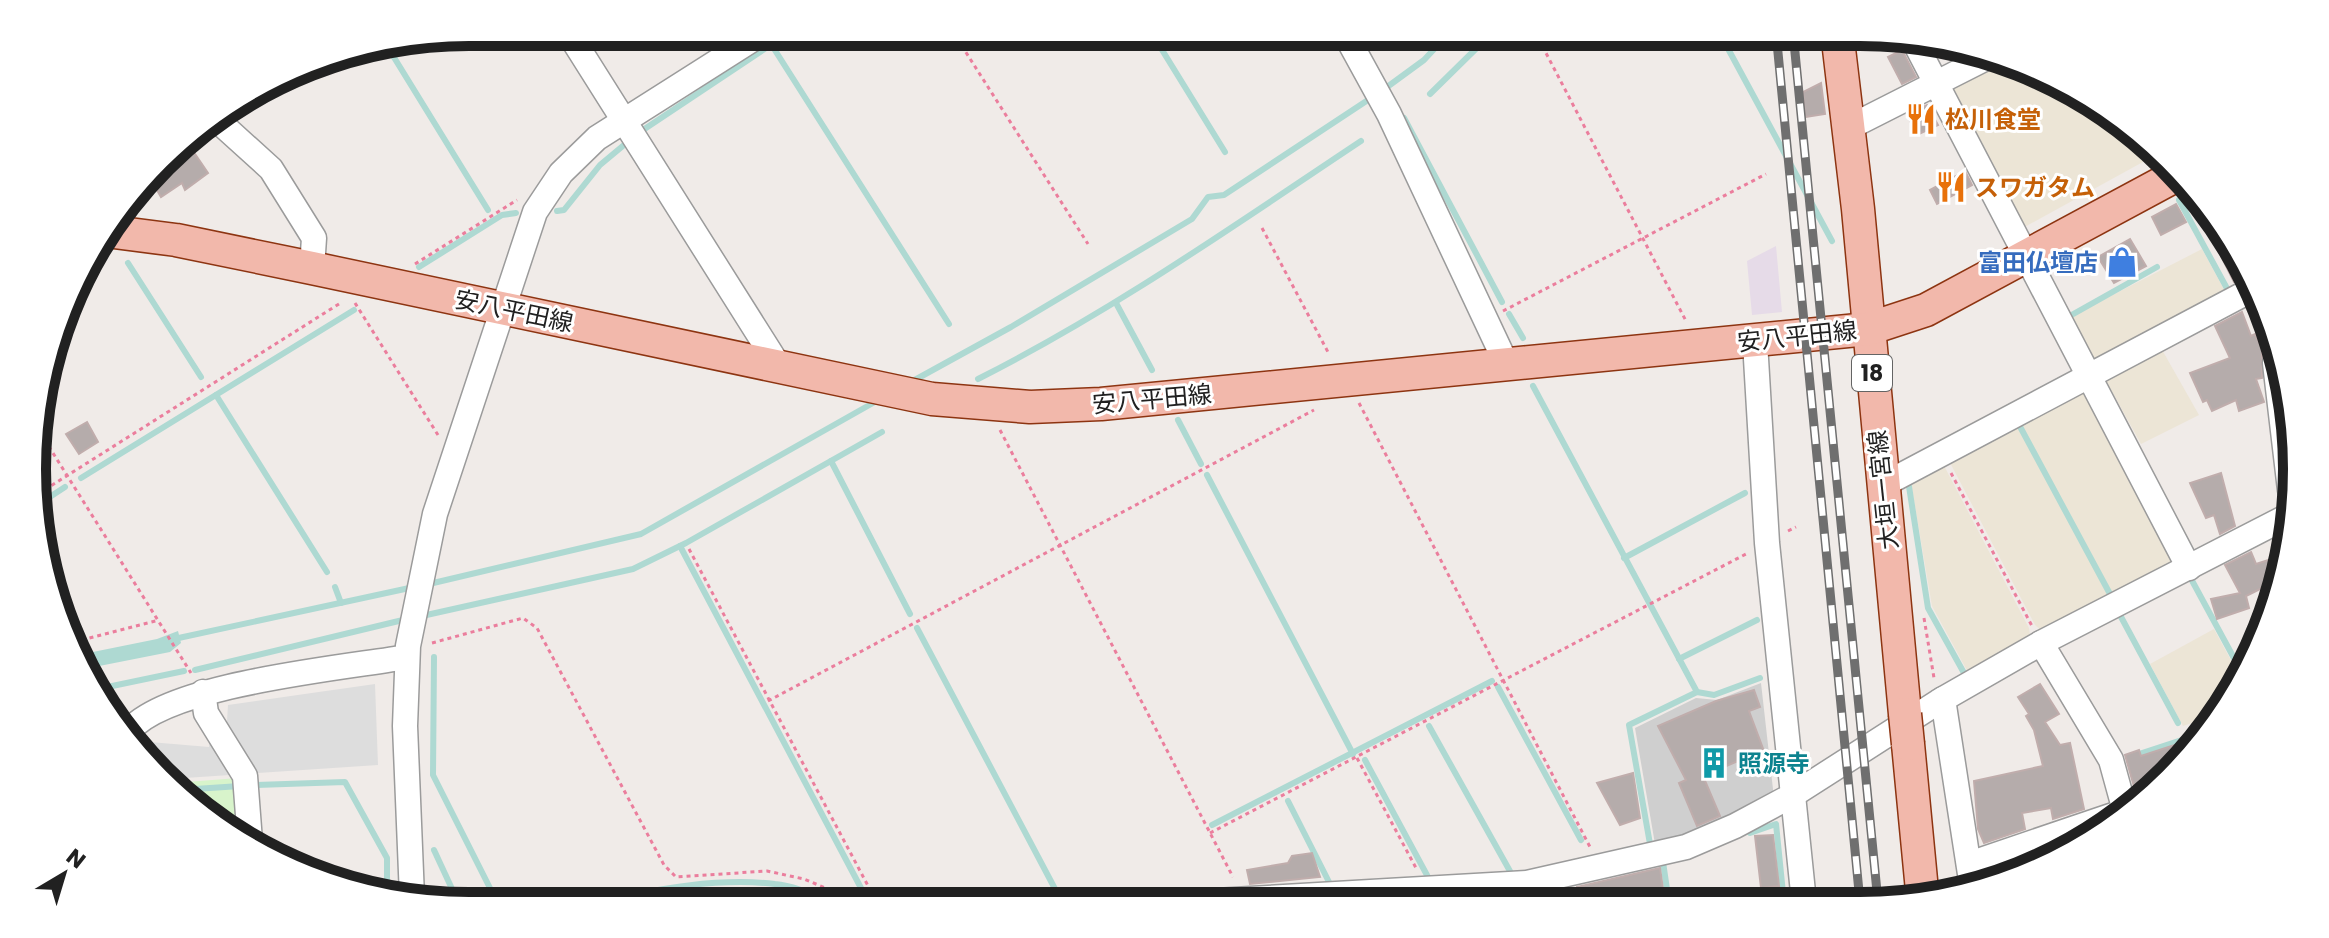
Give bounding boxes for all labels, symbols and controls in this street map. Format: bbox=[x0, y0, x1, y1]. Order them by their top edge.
restaurant icon: 松川食堂 bbox=[1904, 102, 1938, 136]
place label: 松川食堂 bbox=[1945, 103, 2041, 136]
restaurant icon: スワガタム bbox=[1934, 170, 1968, 204]
place label: スワガタム bbox=[1975, 171, 2095, 204]
shop icon: 富田仏壇店 bbox=[2105, 245, 2139, 279]
place label: 富田仏壇店 bbox=[1978, 246, 2098, 279]
street label: 安八平田線 bbox=[452, 282, 576, 340]
street label: 安八平田線 bbox=[1736, 313, 1858, 359]
road number: 18 bbox=[1852, 355, 1892, 391]
street label: 安八平田線 bbox=[1091, 377, 1213, 421]
street label: 大垣一宮線 bbox=[1860, 429, 1906, 551]
building icon: 照源寺 bbox=[1697, 746, 1731, 780]
place label: 照源寺 bbox=[1738, 747, 1810, 780]
north arrow bbox=[24, 834, 104, 914]
text: N bbox=[60, 841, 92, 876]

